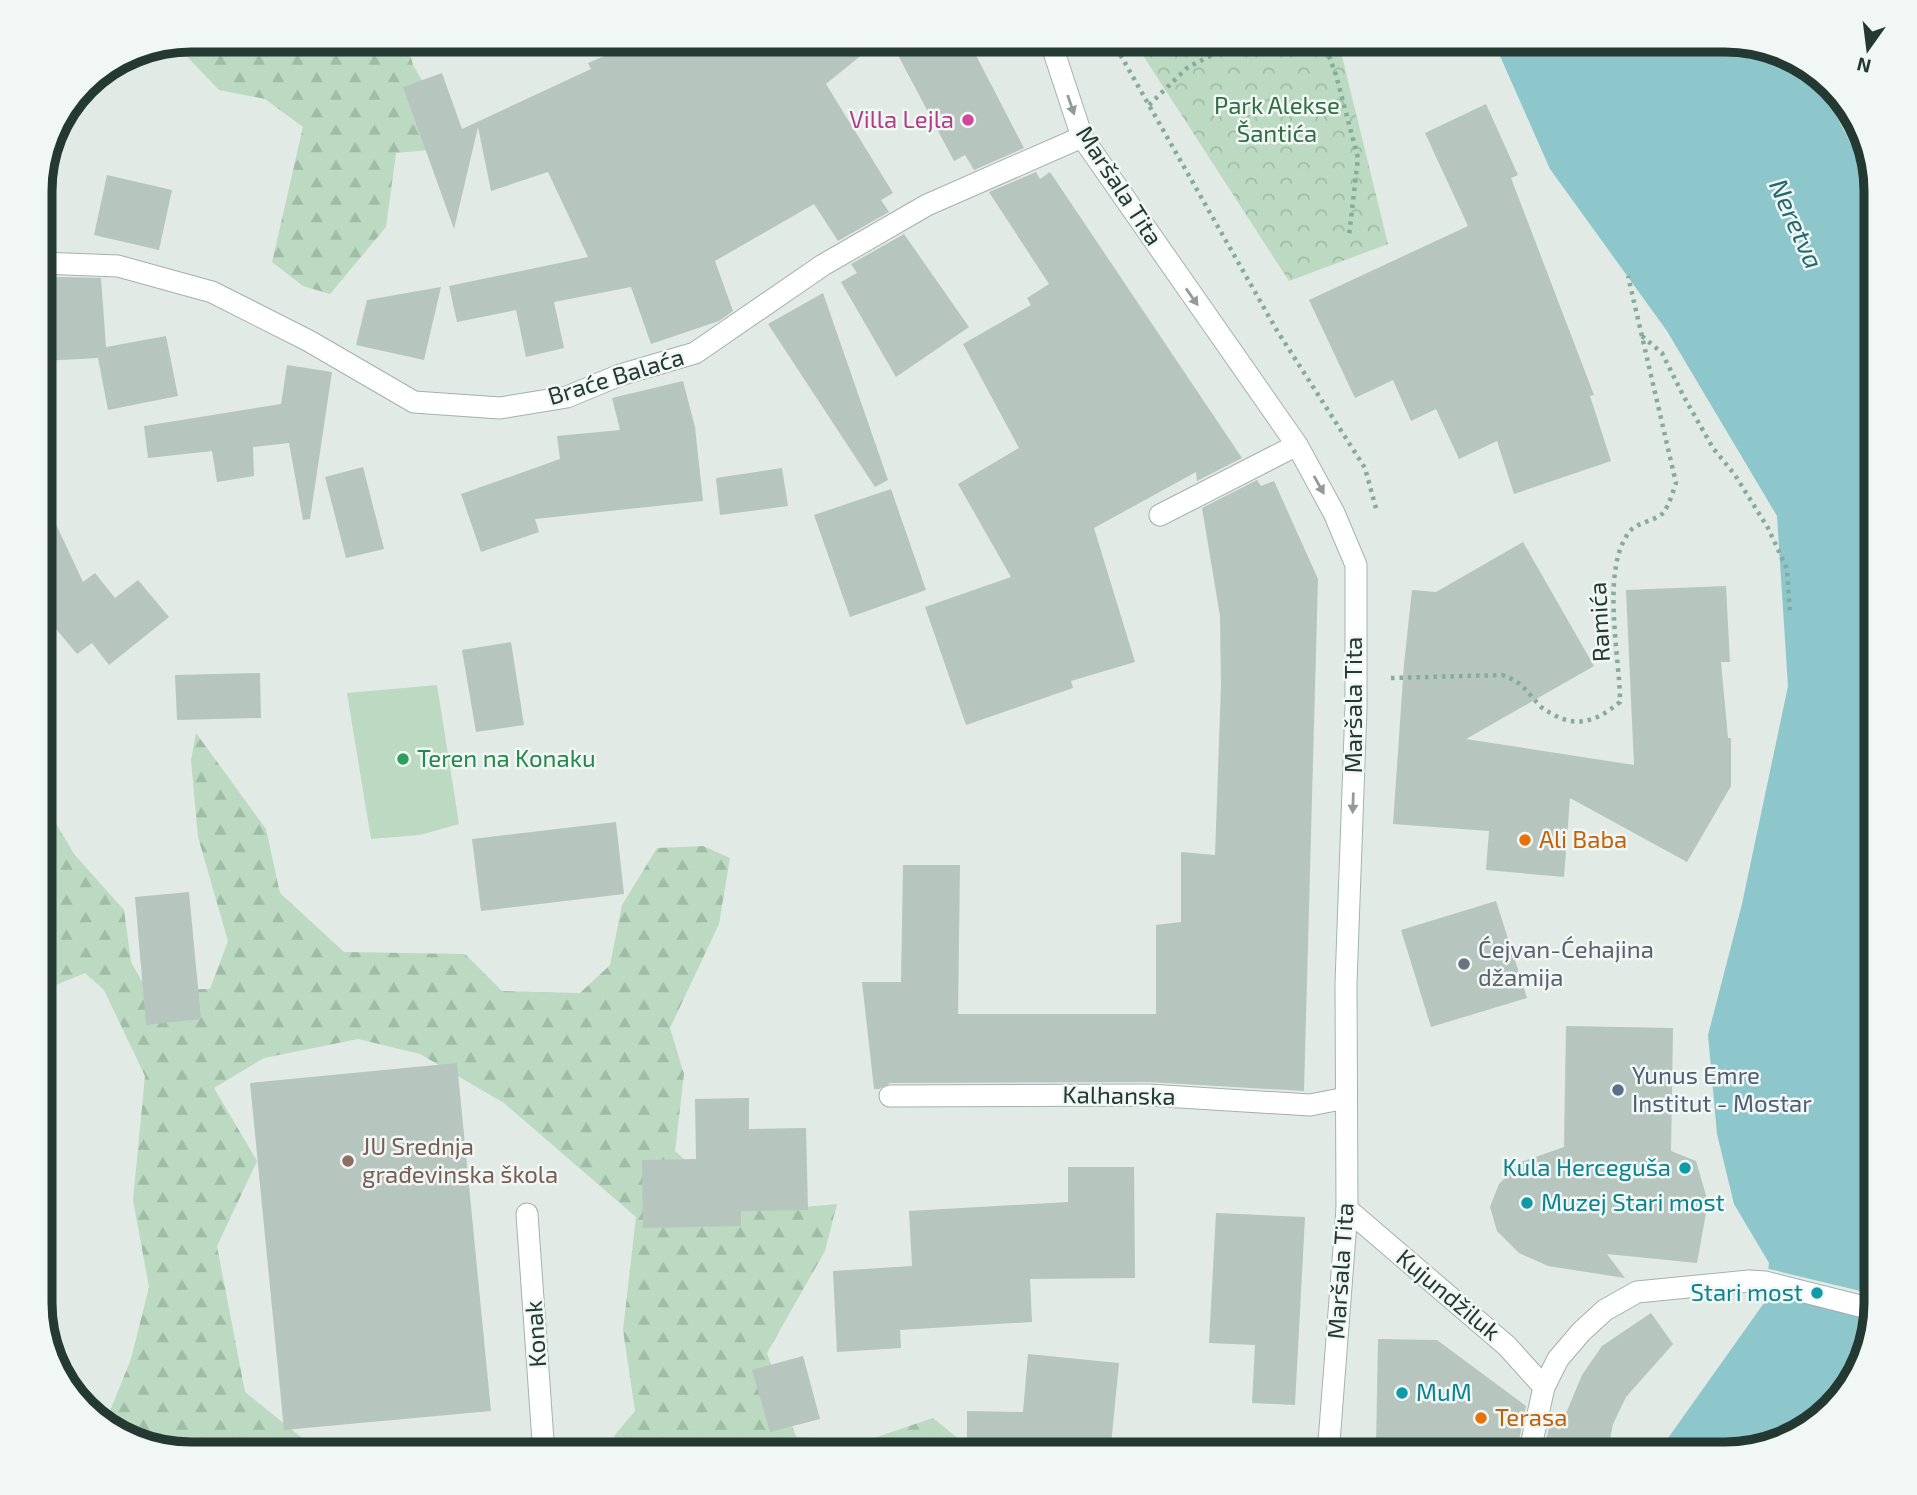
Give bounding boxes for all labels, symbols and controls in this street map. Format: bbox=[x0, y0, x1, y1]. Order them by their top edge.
north arrow bbox=[1833, 14, 1903, 84]
text: N bbox=[1854, 53, 1873, 79]
park label: Park Alekse Šantića bbox=[1214, 90, 1340, 147]
one-way arrow bbox=[1066, 95, 1077, 116]
place label: Villa Lejla bbox=[849, 104, 954, 133]
marker: Villa Lejla bbox=[960, 112, 976, 128]
street label: Maršala Tita bbox=[1071, 120, 1170, 250]
water label: Neretva bbox=[1764, 174, 1831, 273]
one-way arrow bbox=[1185, 288, 1199, 306]
street label: Braće Balaća bbox=[544, 341, 687, 410]
one-way arrow bbox=[1313, 476, 1325, 495]
street label: Ramića bbox=[1582, 581, 1615, 663]
street label: Maršala Tita bbox=[1338, 637, 1367, 773]
place label: Teren na Konaku bbox=[417, 743, 596, 772]
marker: Teren na Konaku bbox=[395, 751, 411, 767]
one-way arrow bbox=[1347, 792, 1358, 814]
place label: Ali Baba bbox=[1539, 824, 1627, 853]
marker: Ali Baba bbox=[1517, 832, 1533, 848]
place label: Ćejvan-Ćehajina džamija bbox=[1478, 934, 1654, 991]
marker: Ćejvan-Ćehajina džamija bbox=[1456, 956, 1472, 972]
place label: Yunus Emre Institut - Mostar bbox=[1632, 1060, 1812, 1117]
street label: Kalhanska bbox=[1062, 1079, 1176, 1110]
marker: Yunus Emre Institut - Mostar bbox=[1610, 1082, 1626, 1098]
place label: JU Srednja građevinska škola bbox=[362, 1131, 558, 1188]
place label: Kula Herceguša bbox=[1502, 1152, 1671, 1181]
marker: JU Srednja građevinska škola bbox=[340, 1153, 356, 1169]
marker: Kula Herceguša bbox=[1677, 1160, 1693, 1176]
place label: Muzej Stari most bbox=[1541, 1187, 1725, 1216]
marker: Muzej Stari most bbox=[1519, 1195, 1535, 1211]
street label: Maršala Tita bbox=[1320, 1202, 1359, 1340]
street label: Kujundžiluk bbox=[1391, 1242, 1507, 1346]
place label: Stari most bbox=[1690, 1277, 1803, 1306]
marker: Stari most bbox=[1809, 1285, 1825, 1301]
street label: Konak bbox=[518, 1300, 551, 1368]
place label: MuM bbox=[1416, 1377, 1472, 1406]
marker: MuM bbox=[1394, 1385, 1410, 1401]
place label: Terasa bbox=[1495, 1402, 1567, 1431]
marker: Terasa bbox=[1473, 1410, 1489, 1426]

